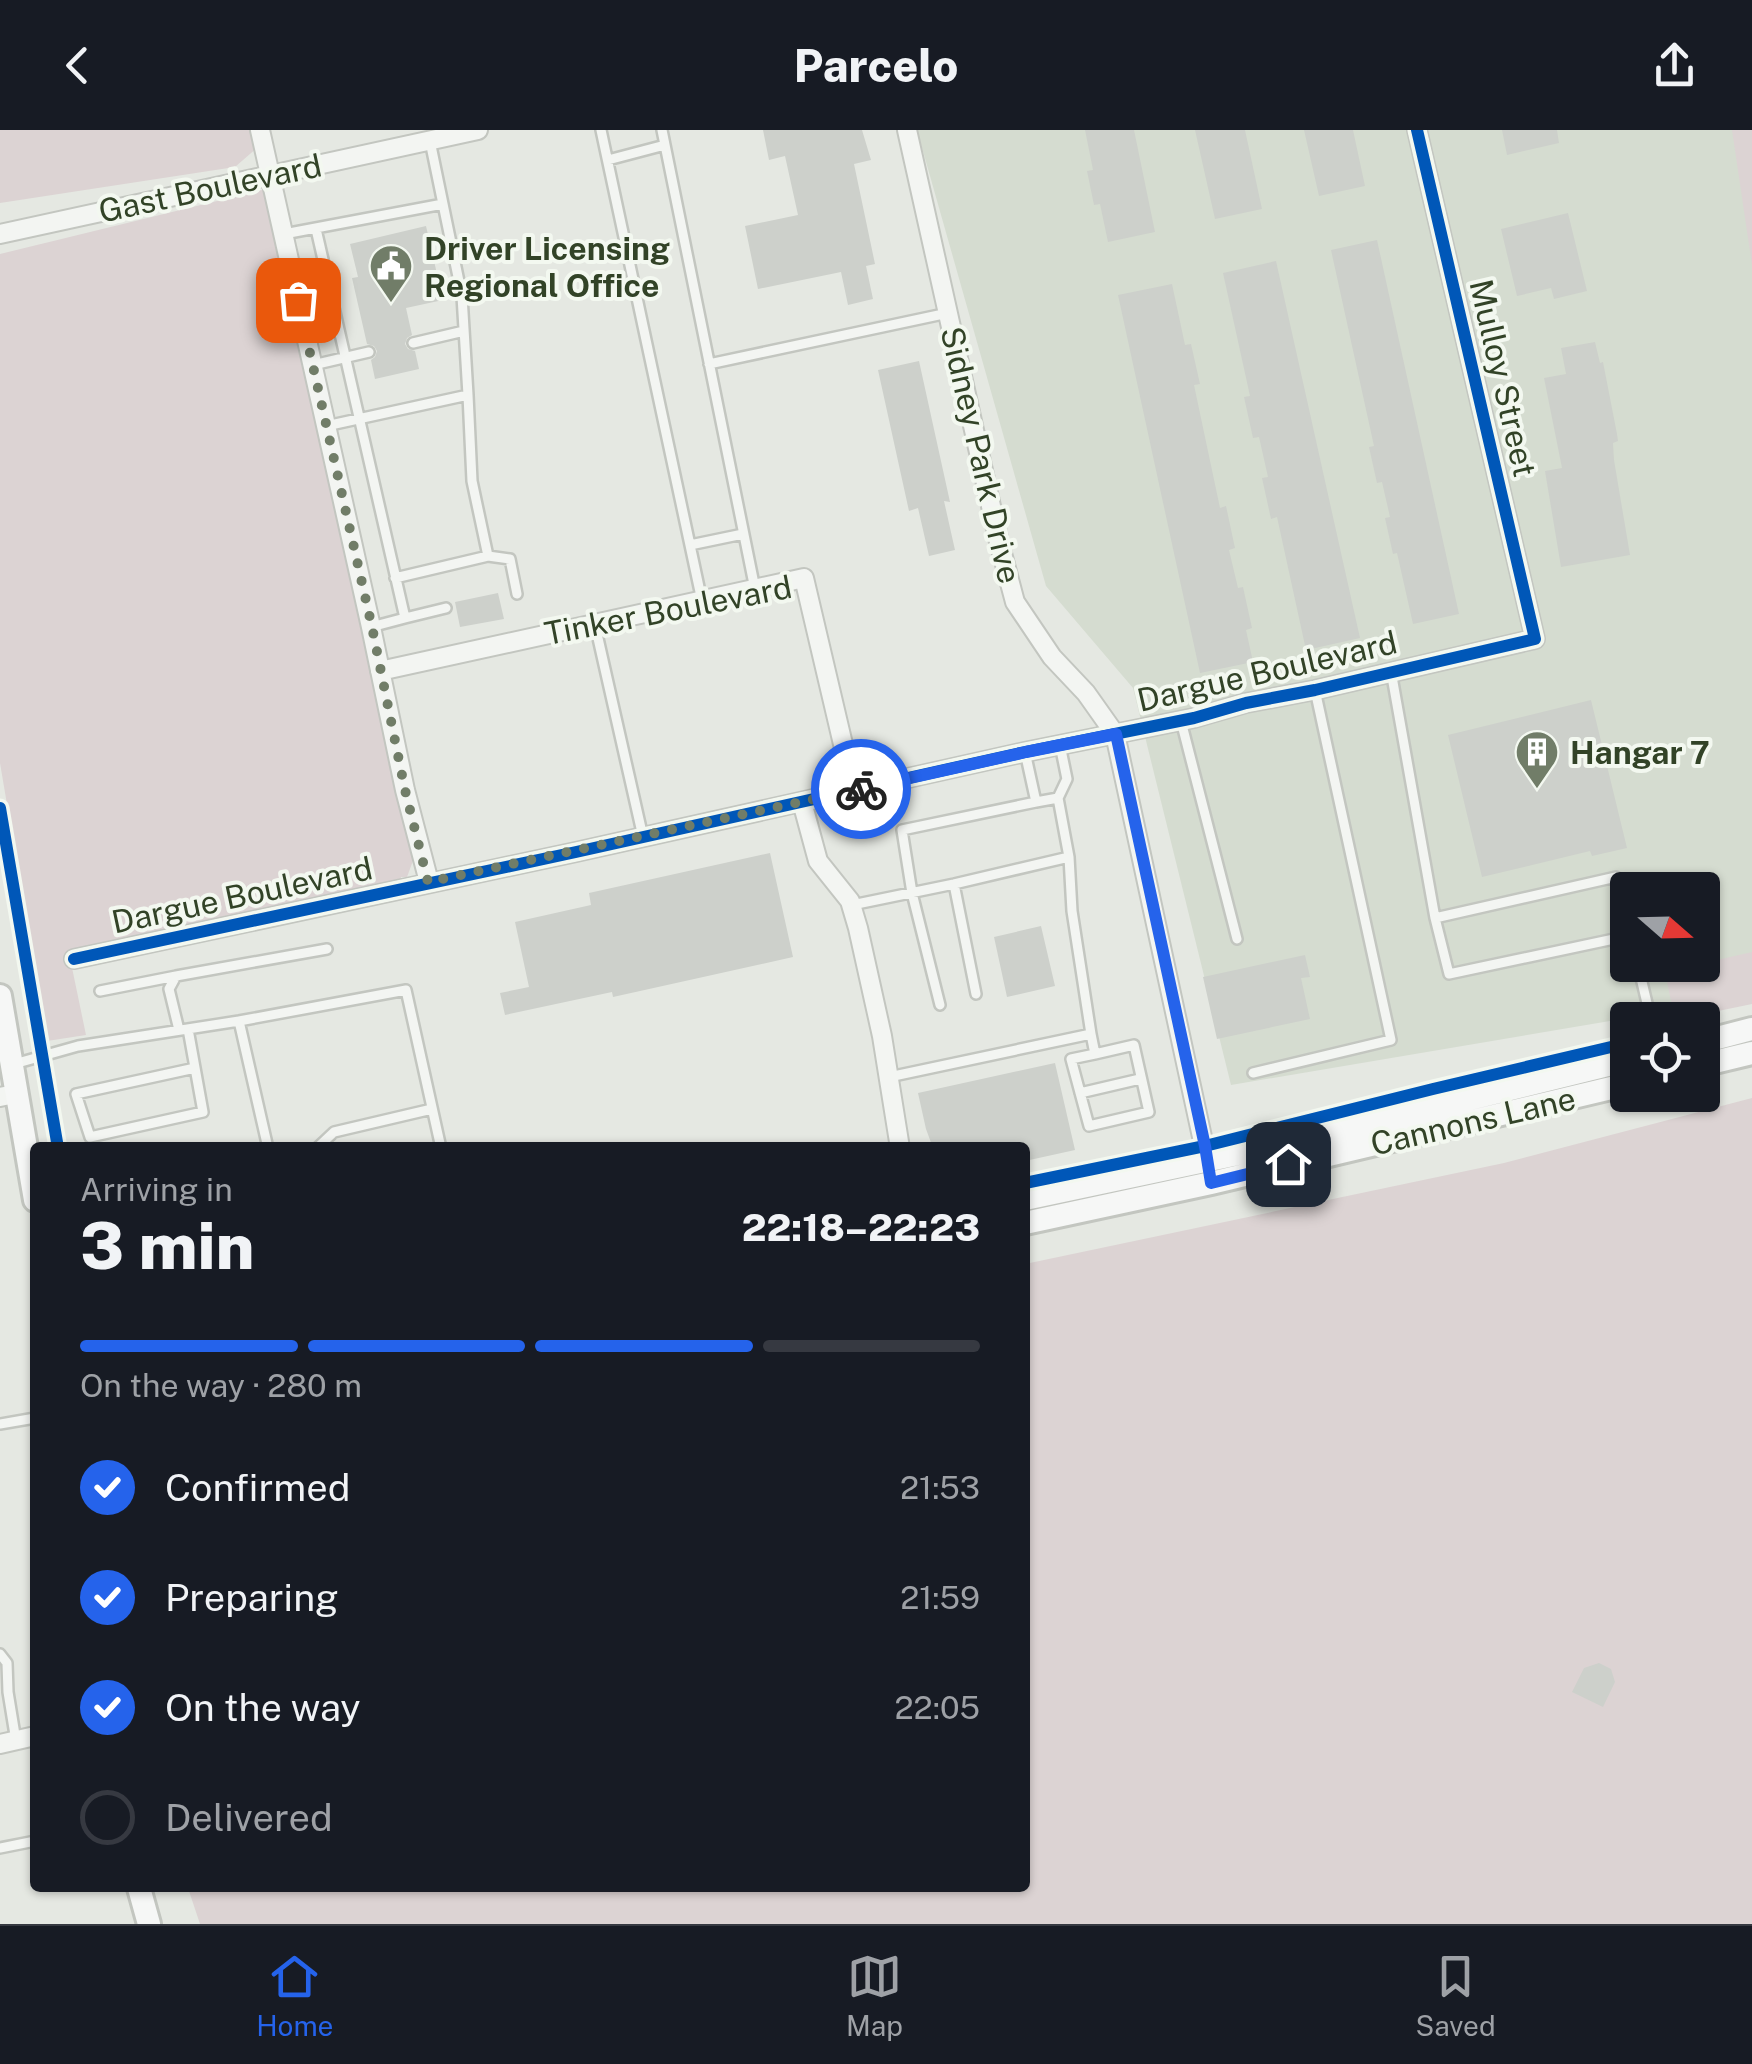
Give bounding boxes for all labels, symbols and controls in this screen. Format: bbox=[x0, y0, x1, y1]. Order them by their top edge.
icon: back bbox=[50, 38, 105, 93]
icon: share bbox=[1647, 38, 1702, 93]
text: Parcelo bbox=[794, 39, 958, 92]
street label: Gast Boulevard bbox=[95, 146, 325, 230]
place label: Driver Licensing Regional Office bbox=[424, 230, 670, 304]
public building icon: Driver Licensing Regional Office bbox=[368, 243, 414, 304]
pin bbox=[256, 258, 341, 343]
icon: bag bbox=[271, 273, 326, 328]
street label: Mulloy Street bbox=[1462, 276, 1544, 480]
street label: Sidney Park Drive bbox=[933, 323, 1029, 587]
street label: Tinker Boulevard bbox=[541, 568, 795, 652]
street label: Dargue Boulevard bbox=[1133, 623, 1401, 719]
building icon: Hangar 7 bbox=[1514, 729, 1560, 790]
place label: Hangar 7 bbox=[1570, 734, 1710, 771]
courier bbox=[811, 739, 911, 839]
icon: bike bbox=[834, 762, 889, 817]
street label: Dargue Boulevard bbox=[108, 849, 376, 941]
north arrow bbox=[1610, 872, 1720, 982]
map controls bbox=[1610, 872, 1720, 1112]
button: locate bbox=[1610, 1002, 1720, 1112]
street label: Cannons Lane bbox=[1367, 1079, 1579, 1163]
pin bbox=[1246, 1122, 1331, 1207]
icon: home bbox=[1261, 1137, 1316, 1192]
text: Arriving in bbox=[80, 1171, 233, 1208]
text: 22:18–22:23 bbox=[742, 1205, 980, 1250]
text: 3 min bbox=[80, 1207, 255, 1284]
text: On the way · 280 m bbox=[80, 1367, 362, 1404]
icon: check bbox=[80, 1460, 135, 1515]
text: Confirmed bbox=[165, 1465, 350, 1510]
text: 21:53 bbox=[900, 1469, 980, 1506]
icon: check bbox=[80, 1570, 135, 1625]
text: Preparing bbox=[165, 1575, 339, 1620]
text: 21:59 bbox=[900, 1579, 980, 1616]
icon: check bbox=[80, 1680, 135, 1735]
text: On the way bbox=[165, 1685, 361, 1730]
text: 22:05 bbox=[895, 1689, 980, 1726]
text: Delivered bbox=[165, 1795, 333, 1840]
tab: Home bbox=[256, 1949, 333, 2042]
tab: Map bbox=[846, 1949, 903, 2042]
tab: Saved bbox=[1416, 1949, 1496, 2042]

